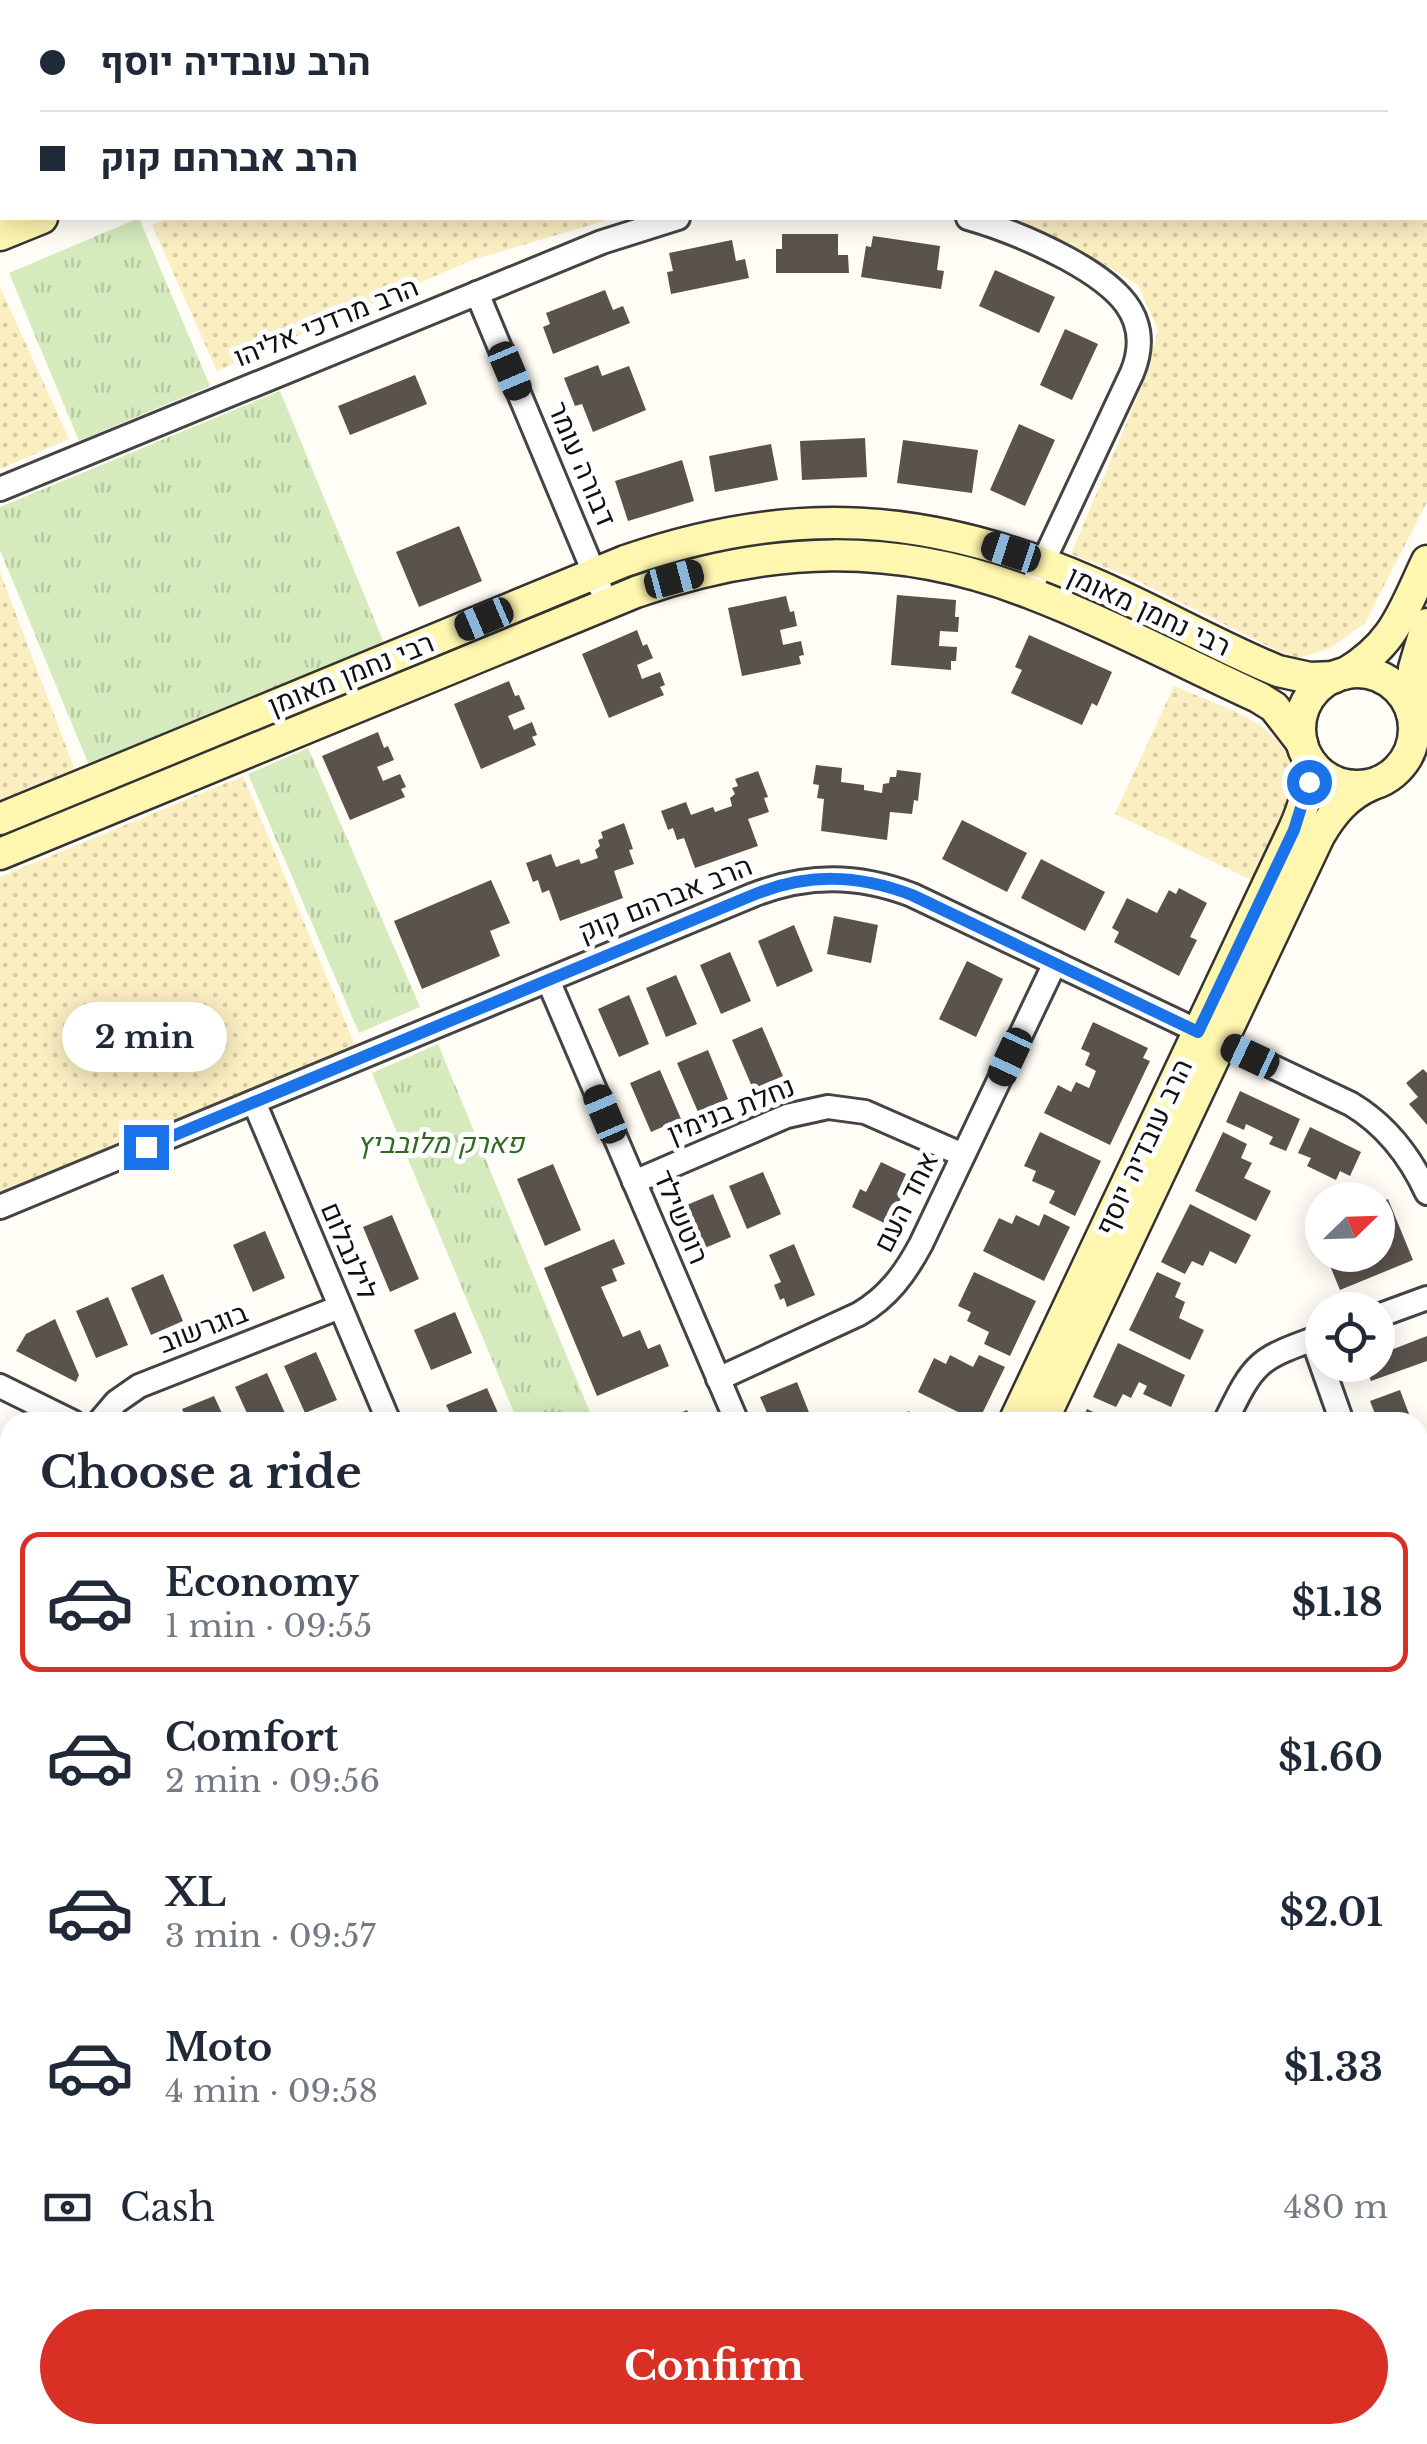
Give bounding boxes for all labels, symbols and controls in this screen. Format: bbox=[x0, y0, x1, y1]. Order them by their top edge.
text: הרב עובדיה יוסף bbox=[100, 38, 371, 85]
text: הרב אברהם קוק bbox=[100, 134, 358, 181]
street label: הרב מרדכי אליהו bbox=[229, 269, 423, 375]
car bbox=[484, 338, 536, 404]
street label: דבורה עומר bbox=[540, 397, 624, 531]
car bbox=[978, 528, 1044, 576]
car bbox=[641, 557, 707, 601]
street label: רבי נחמן מאומן bbox=[1062, 558, 1236, 664]
car bbox=[451, 593, 517, 645]
street label: רבי נחמן מאומן bbox=[263, 625, 439, 723]
route start bbox=[1287, 760, 1332, 805]
street label: הרב אברהם קוק bbox=[573, 848, 757, 950]
callout: 2 min bbox=[64, 1002, 228, 1072]
text: 2 min bbox=[95, 1017, 194, 1057]
car bbox=[984, 1023, 1036, 1091]
car bbox=[1216, 1030, 1284, 1082]
street label: הרב עובדיה יוסף bbox=[1088, 1053, 1200, 1241]
street label: נחלת בנימין bbox=[662, 1069, 800, 1151]
car bbox=[579, 1081, 631, 1147]
route end bbox=[124, 1125, 169, 1170]
park label: פארק מלובביץ bbox=[356, 1126, 526, 1161]
street label: אחד העם bbox=[866, 1146, 946, 1258]
street label: רוטשילד bbox=[646, 1165, 716, 1269]
north arrow bbox=[1305, 1182, 1395, 1272]
map controls bbox=[1305, 1182, 1395, 1382]
street label: לילנבלום bbox=[313, 1197, 385, 1305]
button: locate bbox=[1305, 1292, 1395, 1382]
street label: בוגרשוב bbox=[153, 1295, 253, 1361]
text: Choose a ride bbox=[40, 1444, 362, 1500]
icon: car bbox=[45, 1557, 135, 1647]
text: Economy bbox=[165, 1559, 359, 1606]
text: $1.18 bbox=[1291, 1579, 1383, 1626]
text: 1 min · 09:55 bbox=[165, 1606, 372, 1646]
icon: car bbox=[45, 1712, 135, 1802]
text: Comfort bbox=[165, 1714, 338, 1761]
text: $1.60 bbox=[1278, 1734, 1383, 1781]
text: 2 min · 09:56 bbox=[165, 1761, 380, 1801]
icon: car bbox=[45, 1867, 135, 1957]
text: XL bbox=[165, 1869, 226, 1916]
text: $2.01 bbox=[1279, 1889, 1383, 1936]
text: 3 min · 09:57 bbox=[165, 1916, 375, 1956]
icon: car bbox=[45, 2022, 135, 2112]
text: Moto bbox=[165, 2024, 272, 2071]
text: $1.33 bbox=[1284, 2044, 1383, 2091]
text: 4 min · 09:58 bbox=[165, 2071, 378, 2111]
icon: cash bbox=[40, 2180, 95, 2235]
text: Cash bbox=[120, 2184, 215, 2231]
text: 480 m bbox=[1284, 2187, 1388, 2227]
button: Confirm bbox=[40, 2309, 1388, 2424]

